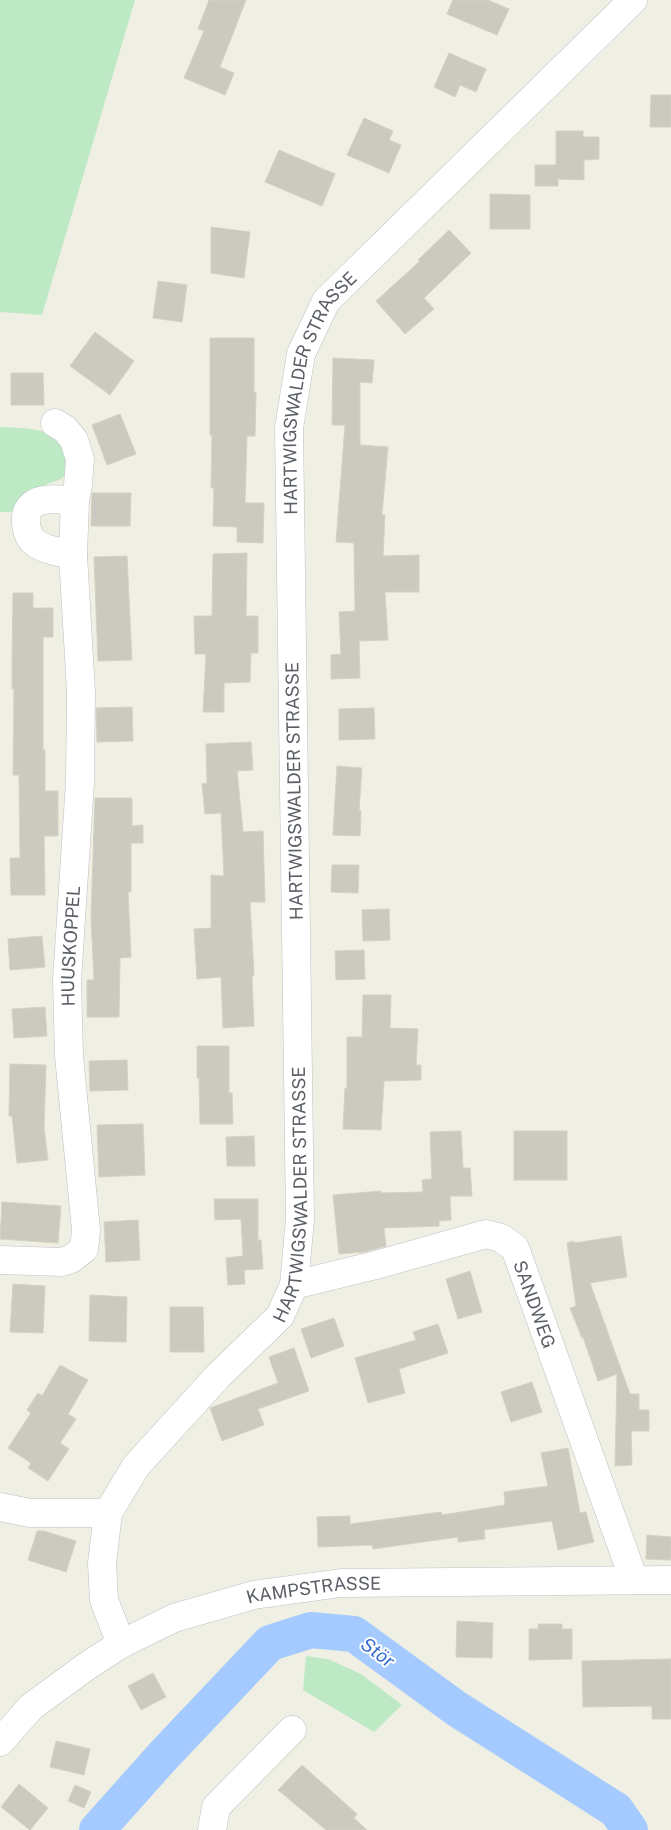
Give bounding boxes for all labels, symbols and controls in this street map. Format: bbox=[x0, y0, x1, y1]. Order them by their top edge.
street label: HARTWIGSWALDER STRASSE bbox=[278, 267, 360, 515]
street label: HARTWIGSWALDER STRASSE bbox=[281, 662, 307, 920]
street label: HUUSKOPPEL bbox=[57, 885, 84, 1007]
street label: HARTWIGSWALDER STRASSE bbox=[268, 1066, 311, 1325]
street label: SANDWEG bbox=[510, 1257, 560, 1351]
street label: KAMPSTRASSE bbox=[244, 1572, 381, 1607]
water label: Stör bbox=[357, 1632, 400, 1672]

